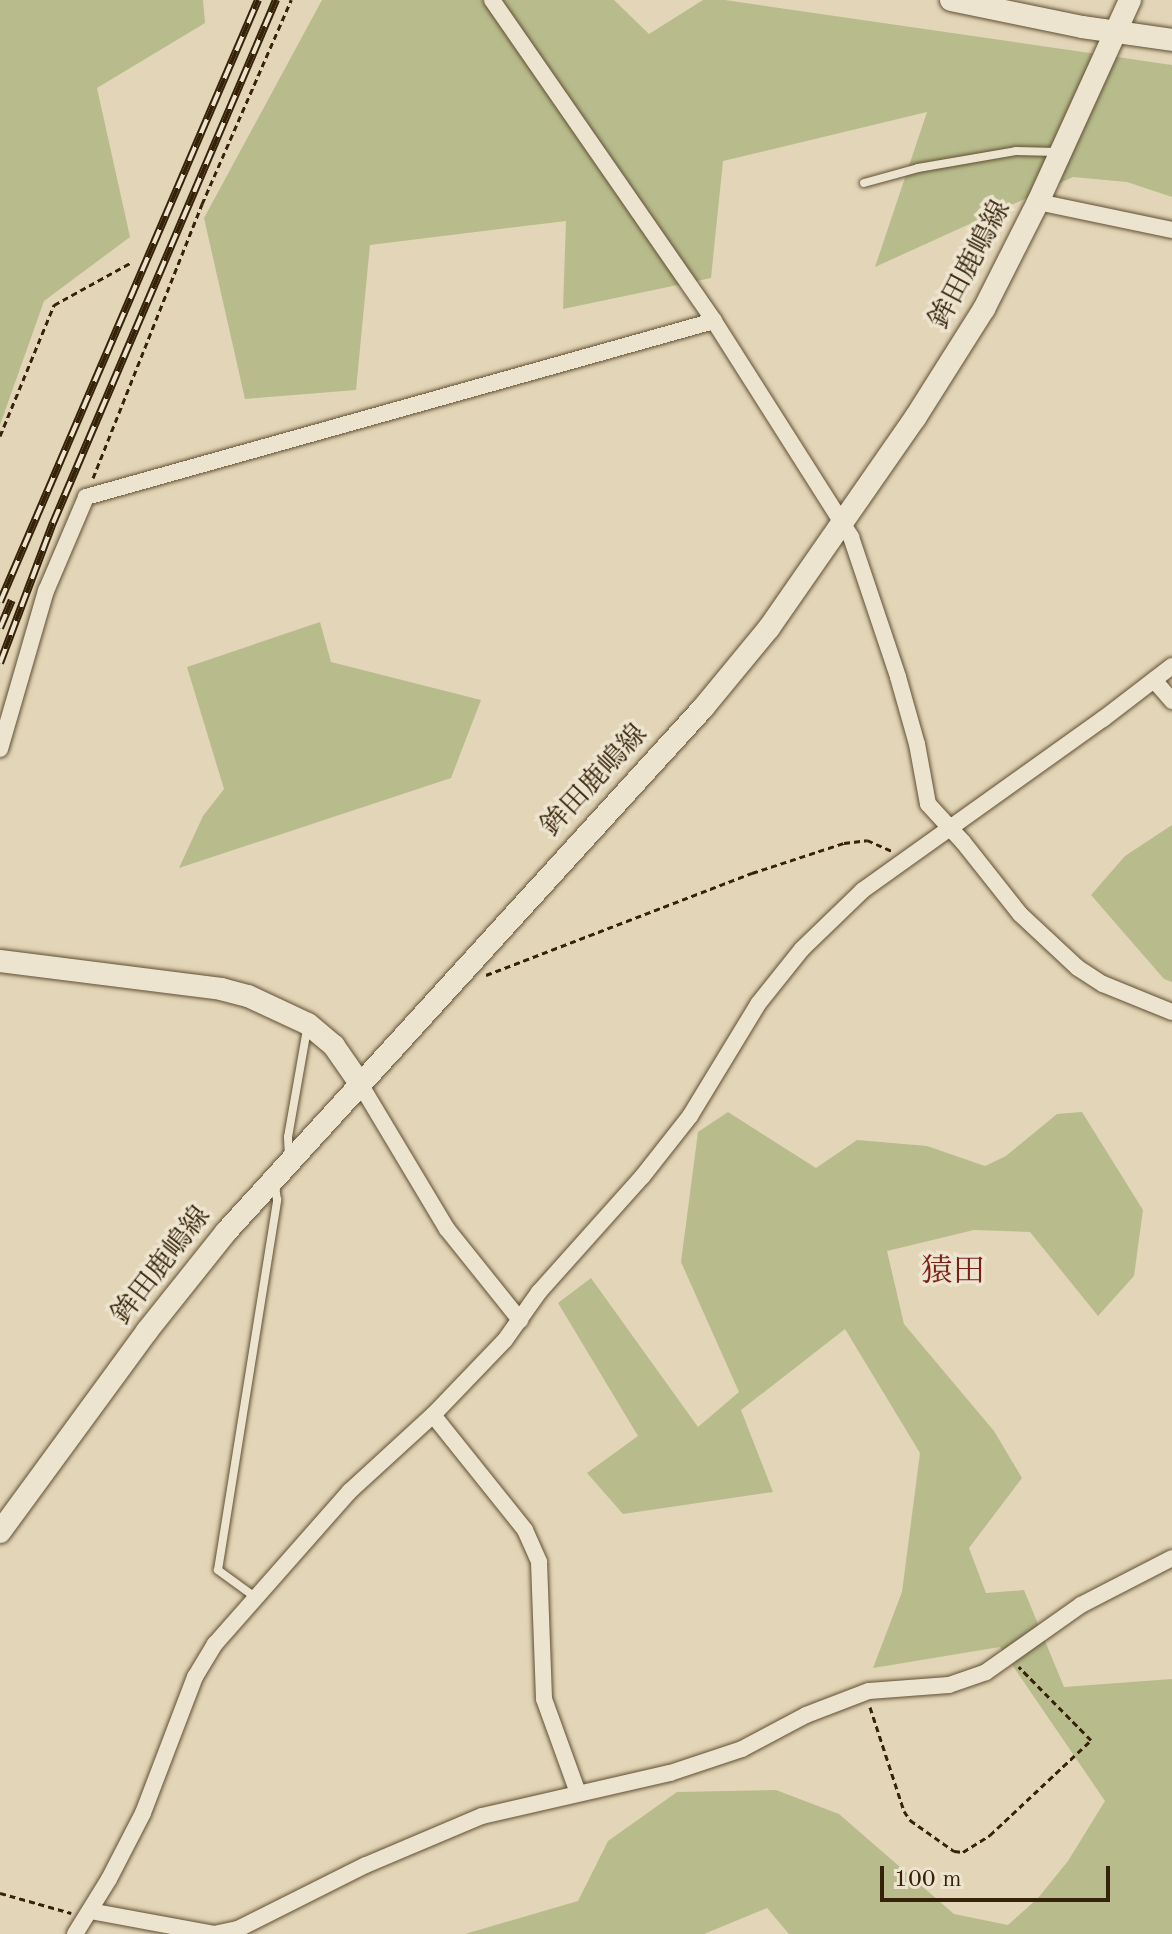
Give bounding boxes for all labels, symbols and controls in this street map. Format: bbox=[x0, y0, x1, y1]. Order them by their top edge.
street label: 鉾田鹿嶋線 bbox=[923, 195, 1019, 335]
street label: 鉾田鹿嶋線 bbox=[535, 718, 655, 844]
street label: 鉾田鹿嶋線 bbox=[106, 1200, 218, 1332]
district label: 猿田 bbox=[921, 1254, 985, 1292]
scale bar bbox=[884, 1850, 1114, 1900]
text: 100 m bbox=[894, 1868, 962, 1892]

